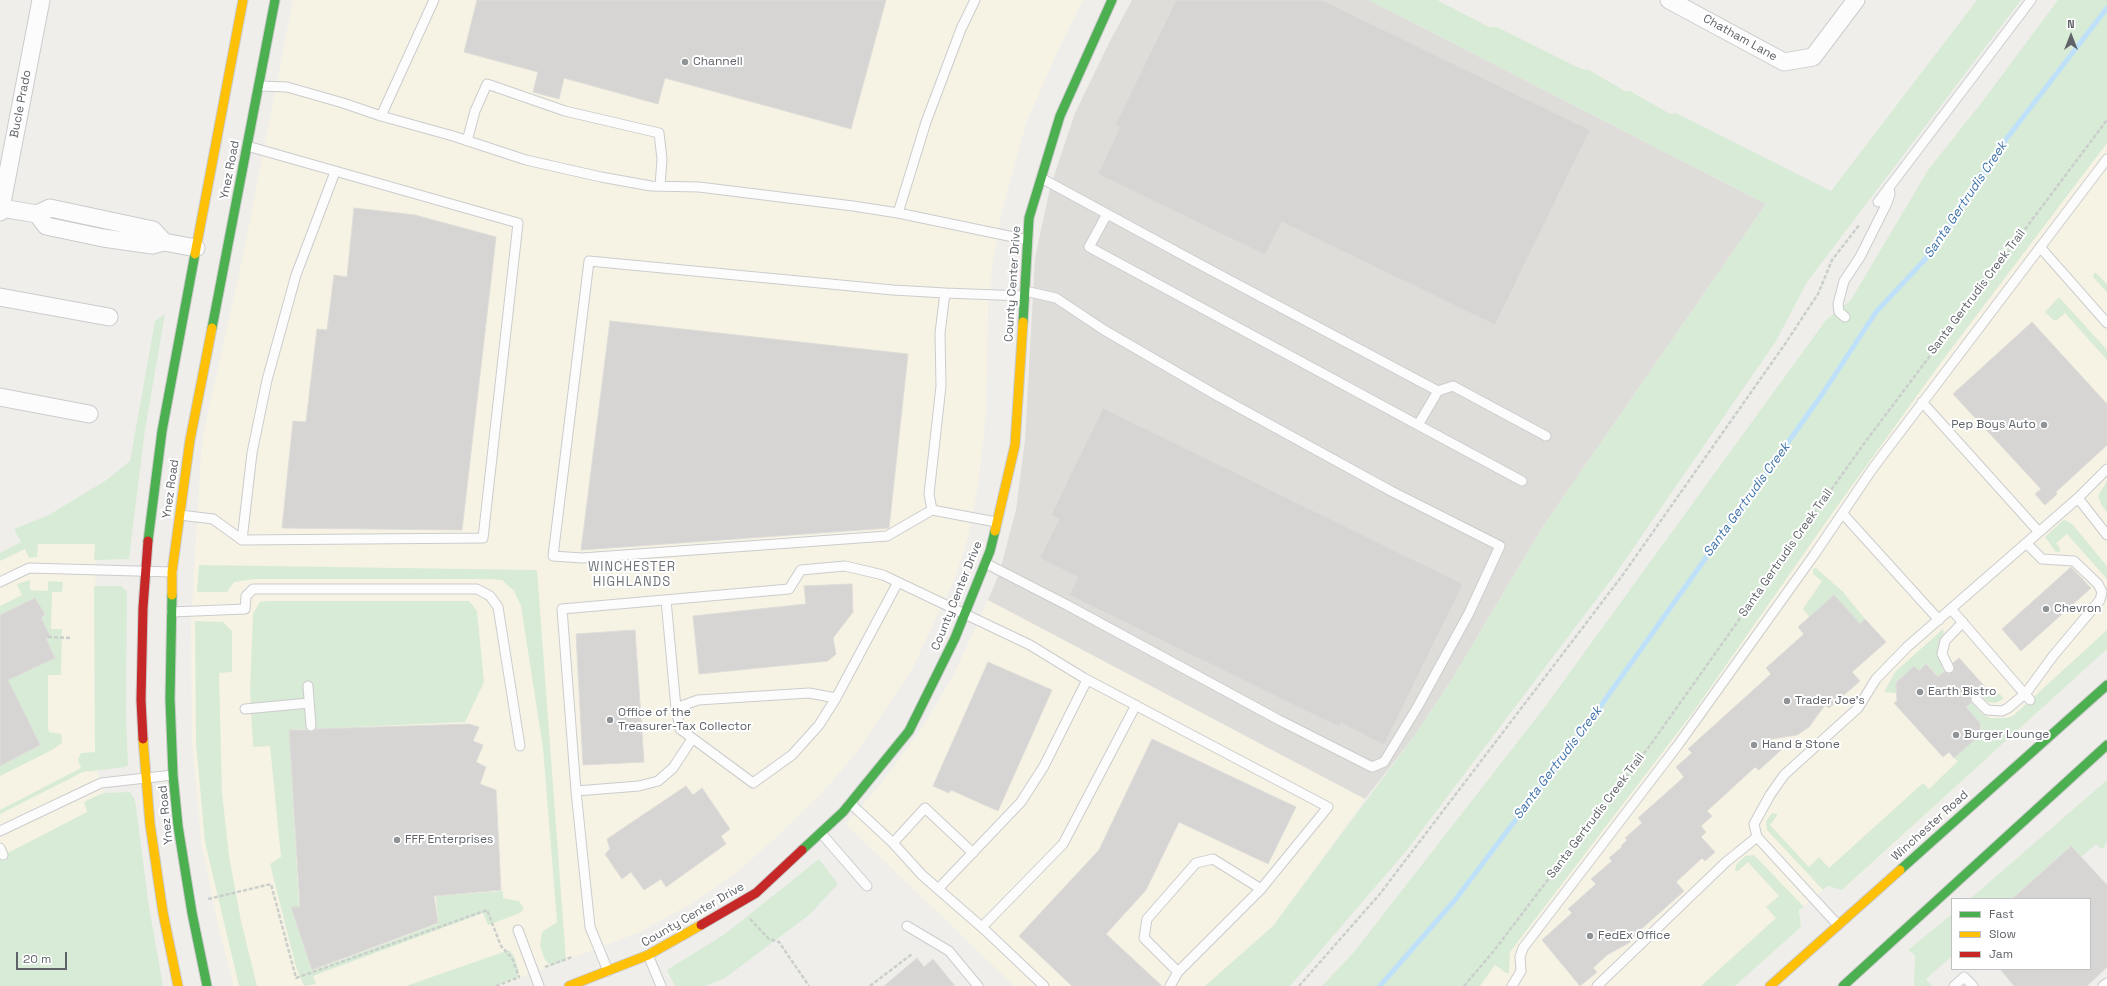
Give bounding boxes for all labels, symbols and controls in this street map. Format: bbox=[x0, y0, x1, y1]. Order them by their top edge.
street label: Chatham Lane bbox=[1700, 12, 1780, 64]
north arrow bbox=[2051, 16, 2091, 56]
text: N bbox=[2067, 17, 2075, 31]
place label: Channell bbox=[693, 55, 743, 69]
marker: Channell bbox=[680, 57, 690, 67]
street label: Bucle Prado bbox=[7, 69, 35, 139]
street label: Ynez Road bbox=[217, 139, 243, 201]
water label: Santa Gertrudis Creek bbox=[1921, 139, 2011, 261]
street label: County Center Drive bbox=[1002, 225, 1024, 343]
street label: Santa Gertrudis Creek Trail bbox=[1925, 227, 2029, 357]
place label: Pep Boys Auto bbox=[1951, 418, 2036, 432]
marker: Pep Boys Auto bbox=[2039, 420, 2049, 430]
water label: Santa Gertrudis Creek bbox=[1700, 440, 1794, 560]
street label: Ynez Road bbox=[160, 459, 182, 519]
street label: Santa Gertrudis Creek Trail bbox=[1736, 486, 1836, 620]
street label: County Center Drive bbox=[929, 539, 985, 653]
district label: WINCHESTER HIGHLANDS bbox=[588, 559, 676, 590]
place label: Chevron bbox=[2054, 602, 2101, 616]
marker: Chevron bbox=[2041, 604, 2051, 614]
place label: Earth Bistro bbox=[1928, 685, 1996, 699]
marker: Earth Bistro bbox=[1915, 687, 1925, 697]
place label: Trader Joe's bbox=[1795, 694, 1865, 708]
marker: Trader Joe's bbox=[1782, 696, 1792, 706]
water label: Santa Gertrudis Creek bbox=[1511, 704, 1605, 822]
place label: Office of the Treasurer-Tax Collector bbox=[618, 706, 752, 734]
marker: Office of the Treasurer-Tax Collector bbox=[605, 715, 615, 725]
place label: Burger Lounge bbox=[1964, 728, 2049, 742]
marker: Burger Lounge bbox=[1951, 730, 1961, 740]
place label: Hand & Stone bbox=[1762, 738, 1840, 752]
marker: Hand & Stone bbox=[1749, 740, 1759, 750]
street label: Santa Gertrudis Creek Trail bbox=[1544, 751, 1648, 881]
street label: Ynez Road bbox=[156, 785, 176, 845]
street label: Winchester Road bbox=[1889, 788, 1971, 864]
place label: FFF Enterprises bbox=[405, 833, 493, 847]
marker: FFF Enterprises bbox=[392, 835, 402, 845]
street label: County Center Drive bbox=[639, 880, 747, 950]
legend bbox=[1951, 898, 2091, 970]
text: Fast bbox=[1989, 906, 2014, 922]
text: Slow bbox=[1989, 926, 2016, 942]
place label: FedEx Office bbox=[1598, 929, 1670, 943]
marker: FedEx Office bbox=[1585, 931, 1595, 941]
scale bar bbox=[18, 944, 69, 970]
text: Jam bbox=[1989, 946, 2013, 962]
text: 20 m bbox=[23, 951, 51, 967]

